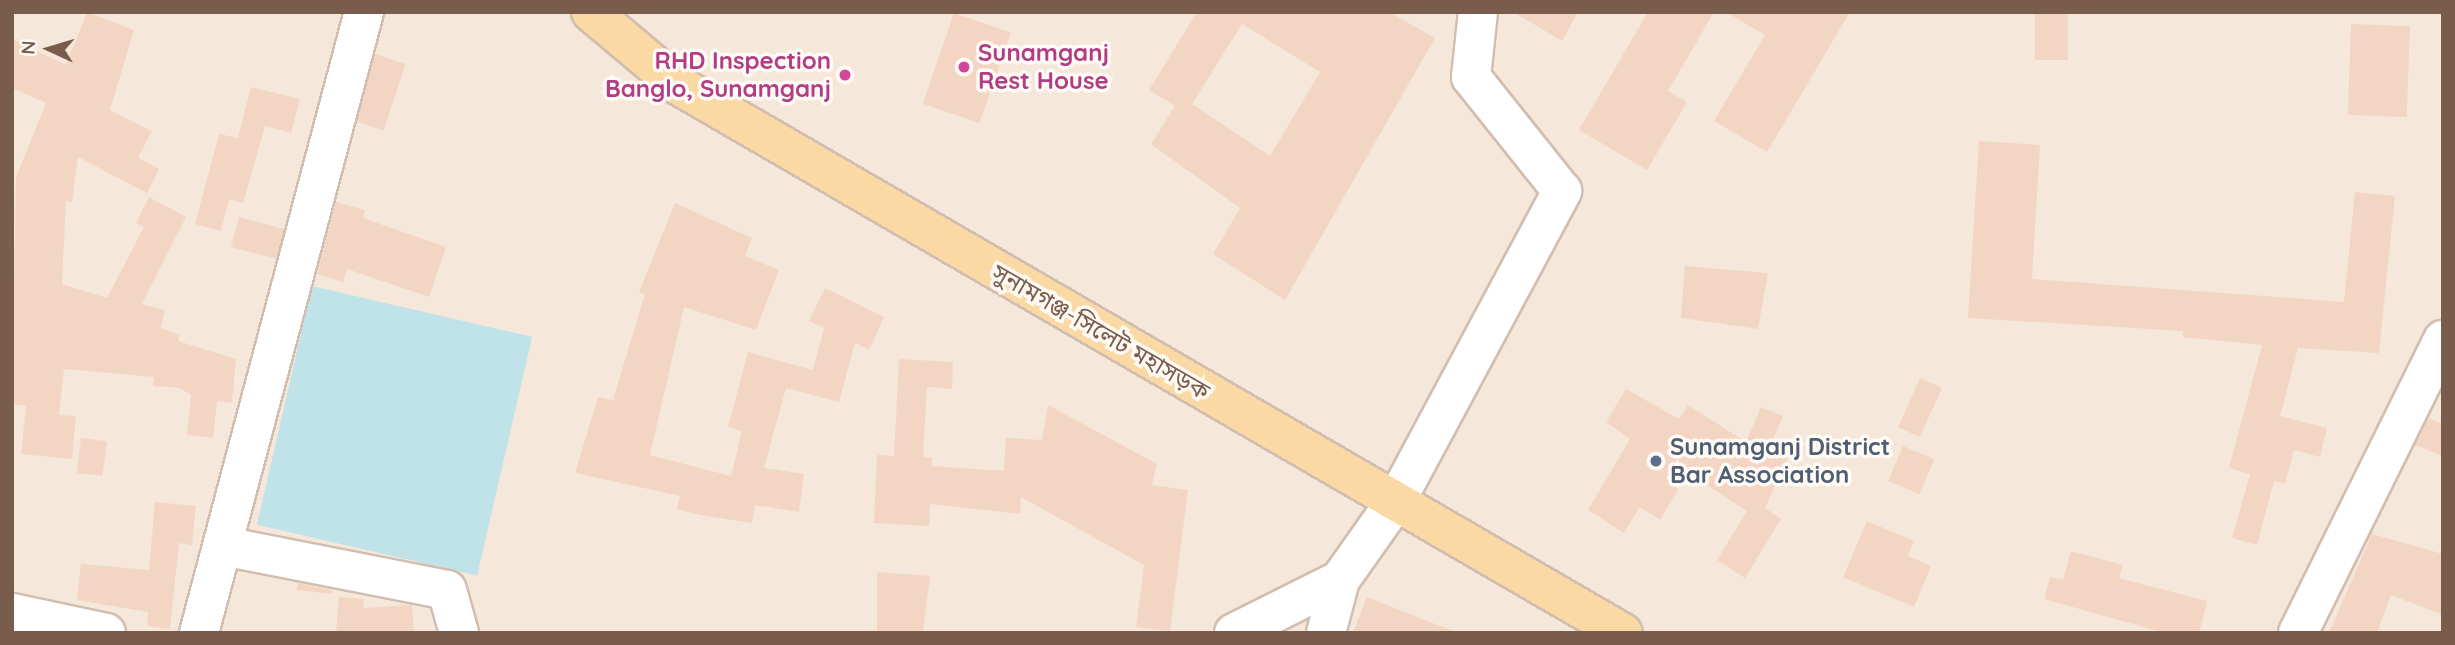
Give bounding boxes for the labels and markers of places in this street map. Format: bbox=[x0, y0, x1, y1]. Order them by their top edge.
place label: Sunamganj Rest House bbox=[978, 39, 1109, 95]
place label: RHD Inspection Banglo, Sunamganj bbox=[605, 47, 831, 103]
marker: Sunamganj Rest House bbox=[956, 59, 972, 75]
marker: RHD Inspection Banglo, Sunamganj bbox=[837, 67, 853, 83]
place label: Sunamganj District Bar Association bbox=[1670, 433, 1890, 489]
marker: Sunamganj District Bar Association bbox=[1648, 453, 1664, 469]

